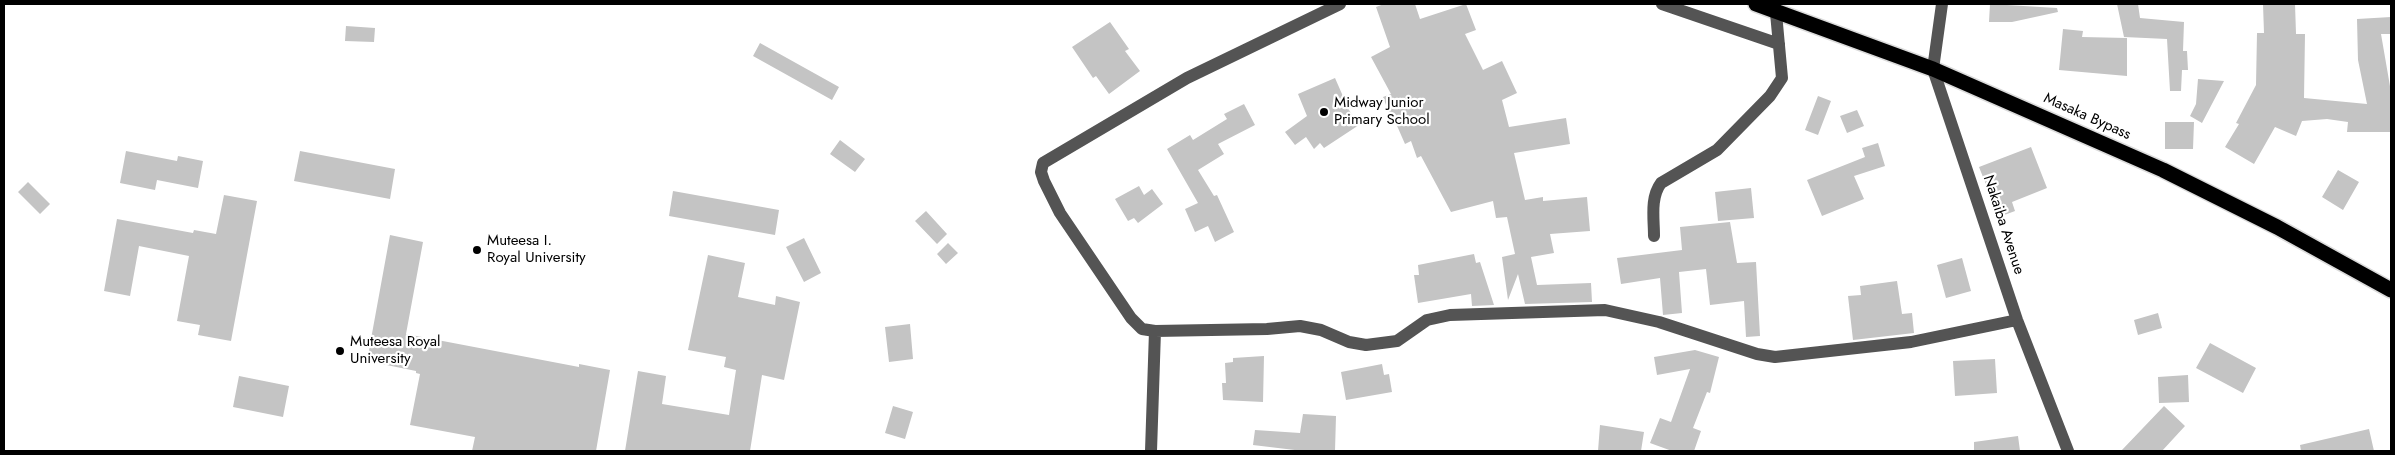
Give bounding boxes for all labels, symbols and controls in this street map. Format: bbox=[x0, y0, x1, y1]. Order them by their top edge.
street label: Masaka Bypass bbox=[2041, 90, 2133, 144]
place label: Midway Junior Primary School bbox=[1334, 94, 1430, 129]
marker: Midway Junior Primary School bbox=[1318, 106, 1330, 118]
street label: Nakaiba Avenue bbox=[1978, 173, 2028, 277]
place label: Muteesa I. Royal University bbox=[487, 232, 586, 267]
marker: Muteesa I. Royal University bbox=[471, 244, 483, 256]
place label: Muteesa Royal University bbox=[350, 333, 440, 368]
marker: Muteesa Royal University bbox=[334, 345, 346, 357]

